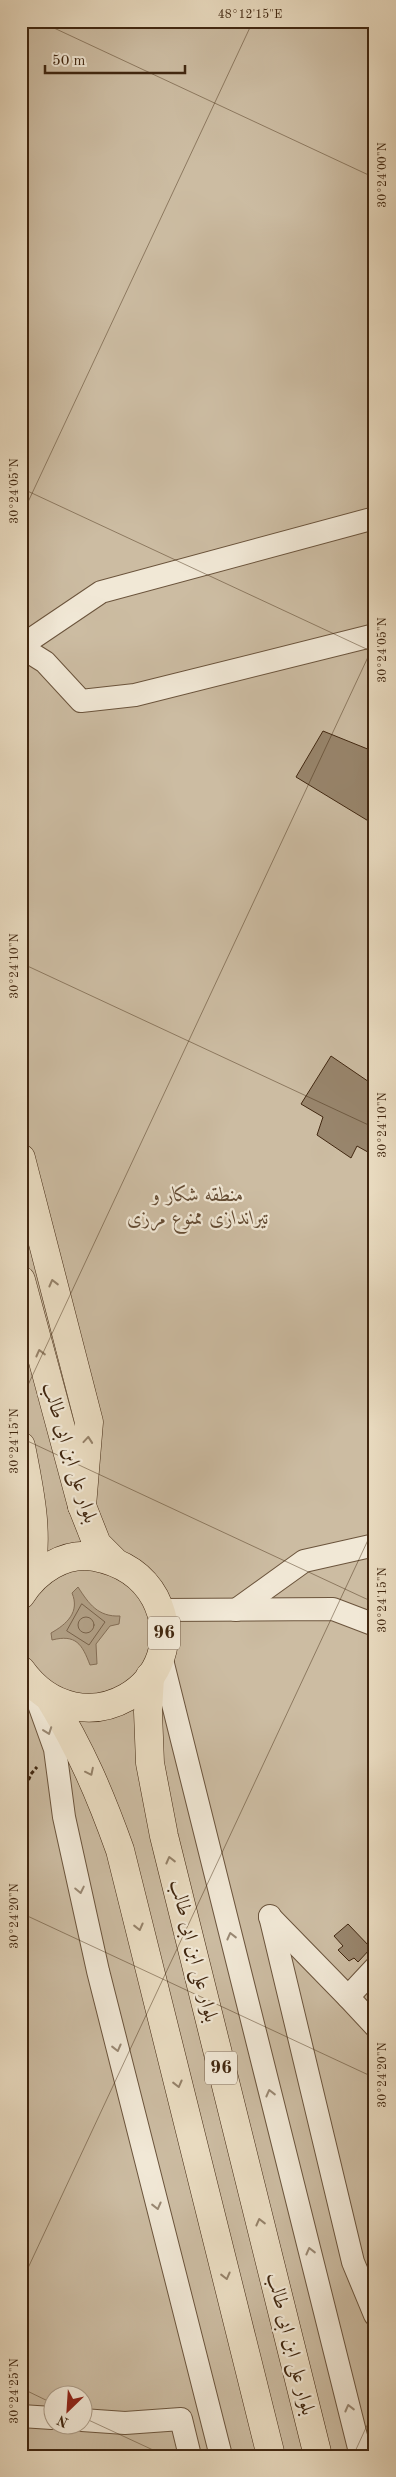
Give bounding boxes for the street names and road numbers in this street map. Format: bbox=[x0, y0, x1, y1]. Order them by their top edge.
street label: بلوار علی ابن ابی طالب bbox=[35, 1380, 100, 1527]
road number: 96 bbox=[148, 1616, 180, 1650]
street label: بلوار علی ابن ابی طالب bbox=[163, 1878, 220, 2025]
road number: 96 bbox=[205, 2052, 237, 2084]
street label: بلوار علی ابن ابی طالب bbox=[260, 2271, 317, 2418]

